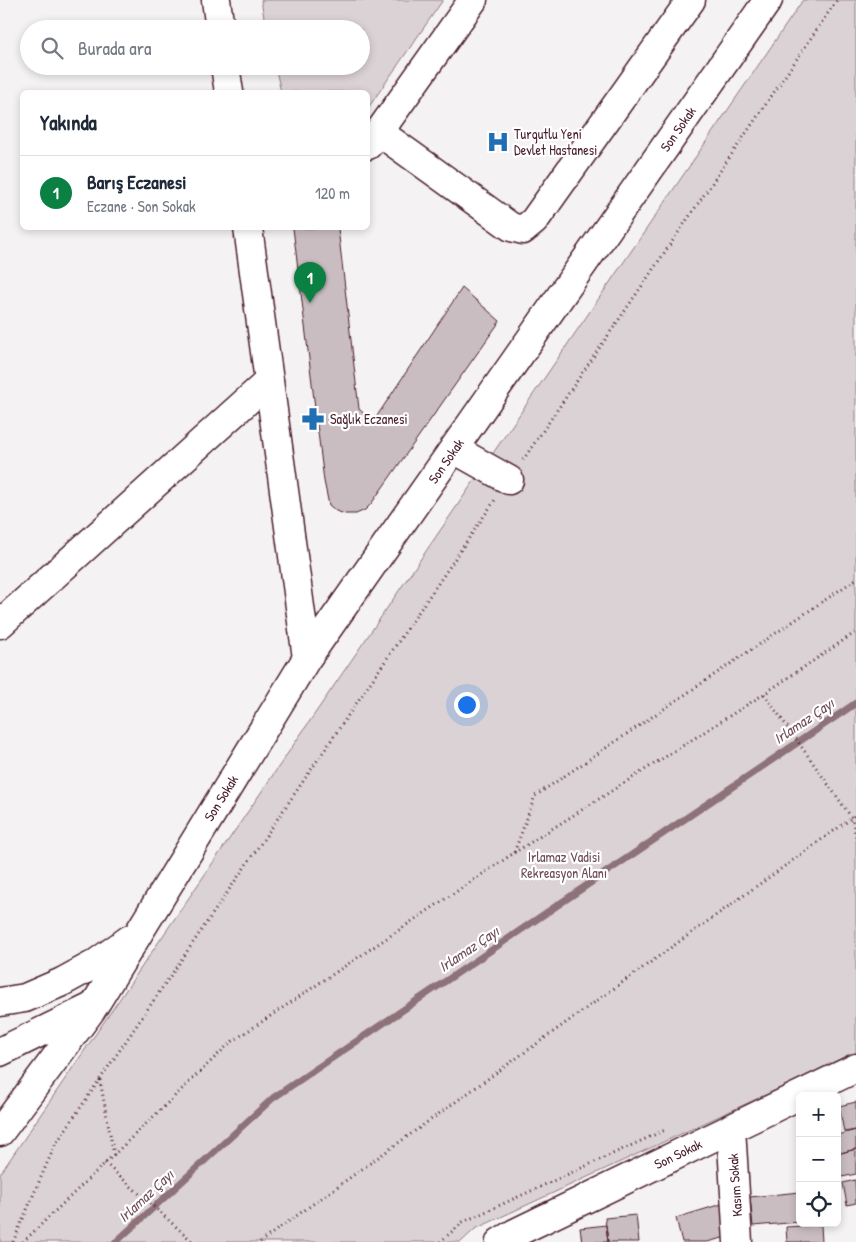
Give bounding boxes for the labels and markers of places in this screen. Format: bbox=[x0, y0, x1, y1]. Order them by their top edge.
place label: Turgutlu Yeni Devlet Hastanesi bbox=[514, 124, 597, 159]
hospital icon: Turgutlu Yeni Devlet Hastanesi bbox=[485, 129, 511, 155]
pin: 1 bbox=[294, 262, 326, 303]
pharmacy icon: Sağlık Eczanesi bbox=[300, 406, 326, 432]
place label: Sağlık Eczanesi bbox=[330, 409, 408, 429]

